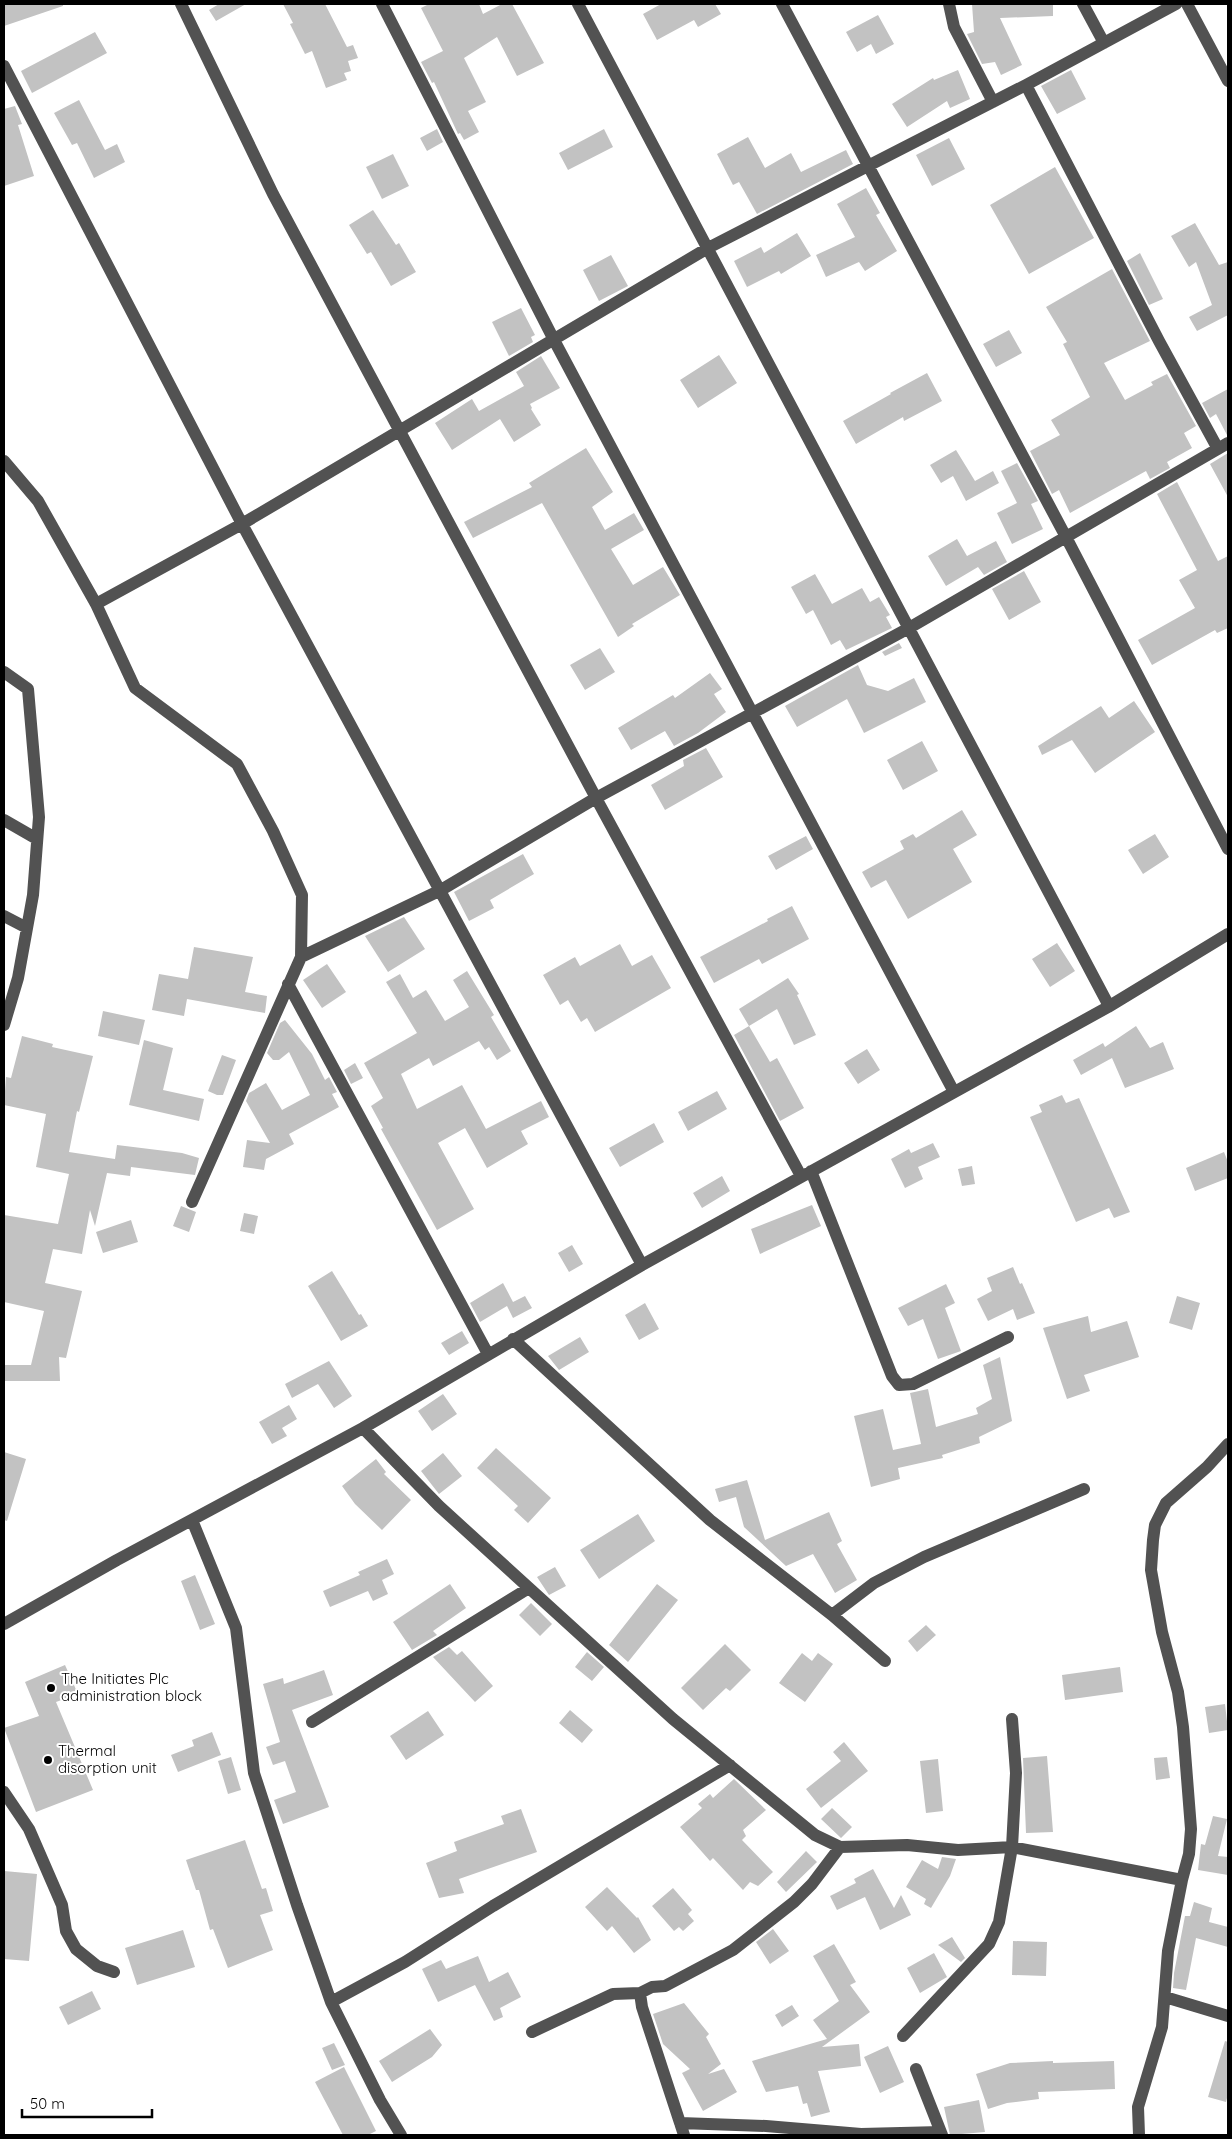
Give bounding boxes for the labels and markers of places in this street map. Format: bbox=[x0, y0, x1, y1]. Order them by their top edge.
place label: The Initiates Plc administration block bbox=[61, 1669, 202, 1705]
marker: The Initiates Plc administration block bbox=[45, 1682, 57, 1694]
place label: Thermal disorption unit bbox=[58, 1741, 157, 1777]
marker: Thermal disorption unit bbox=[42, 1754, 54, 1766]

